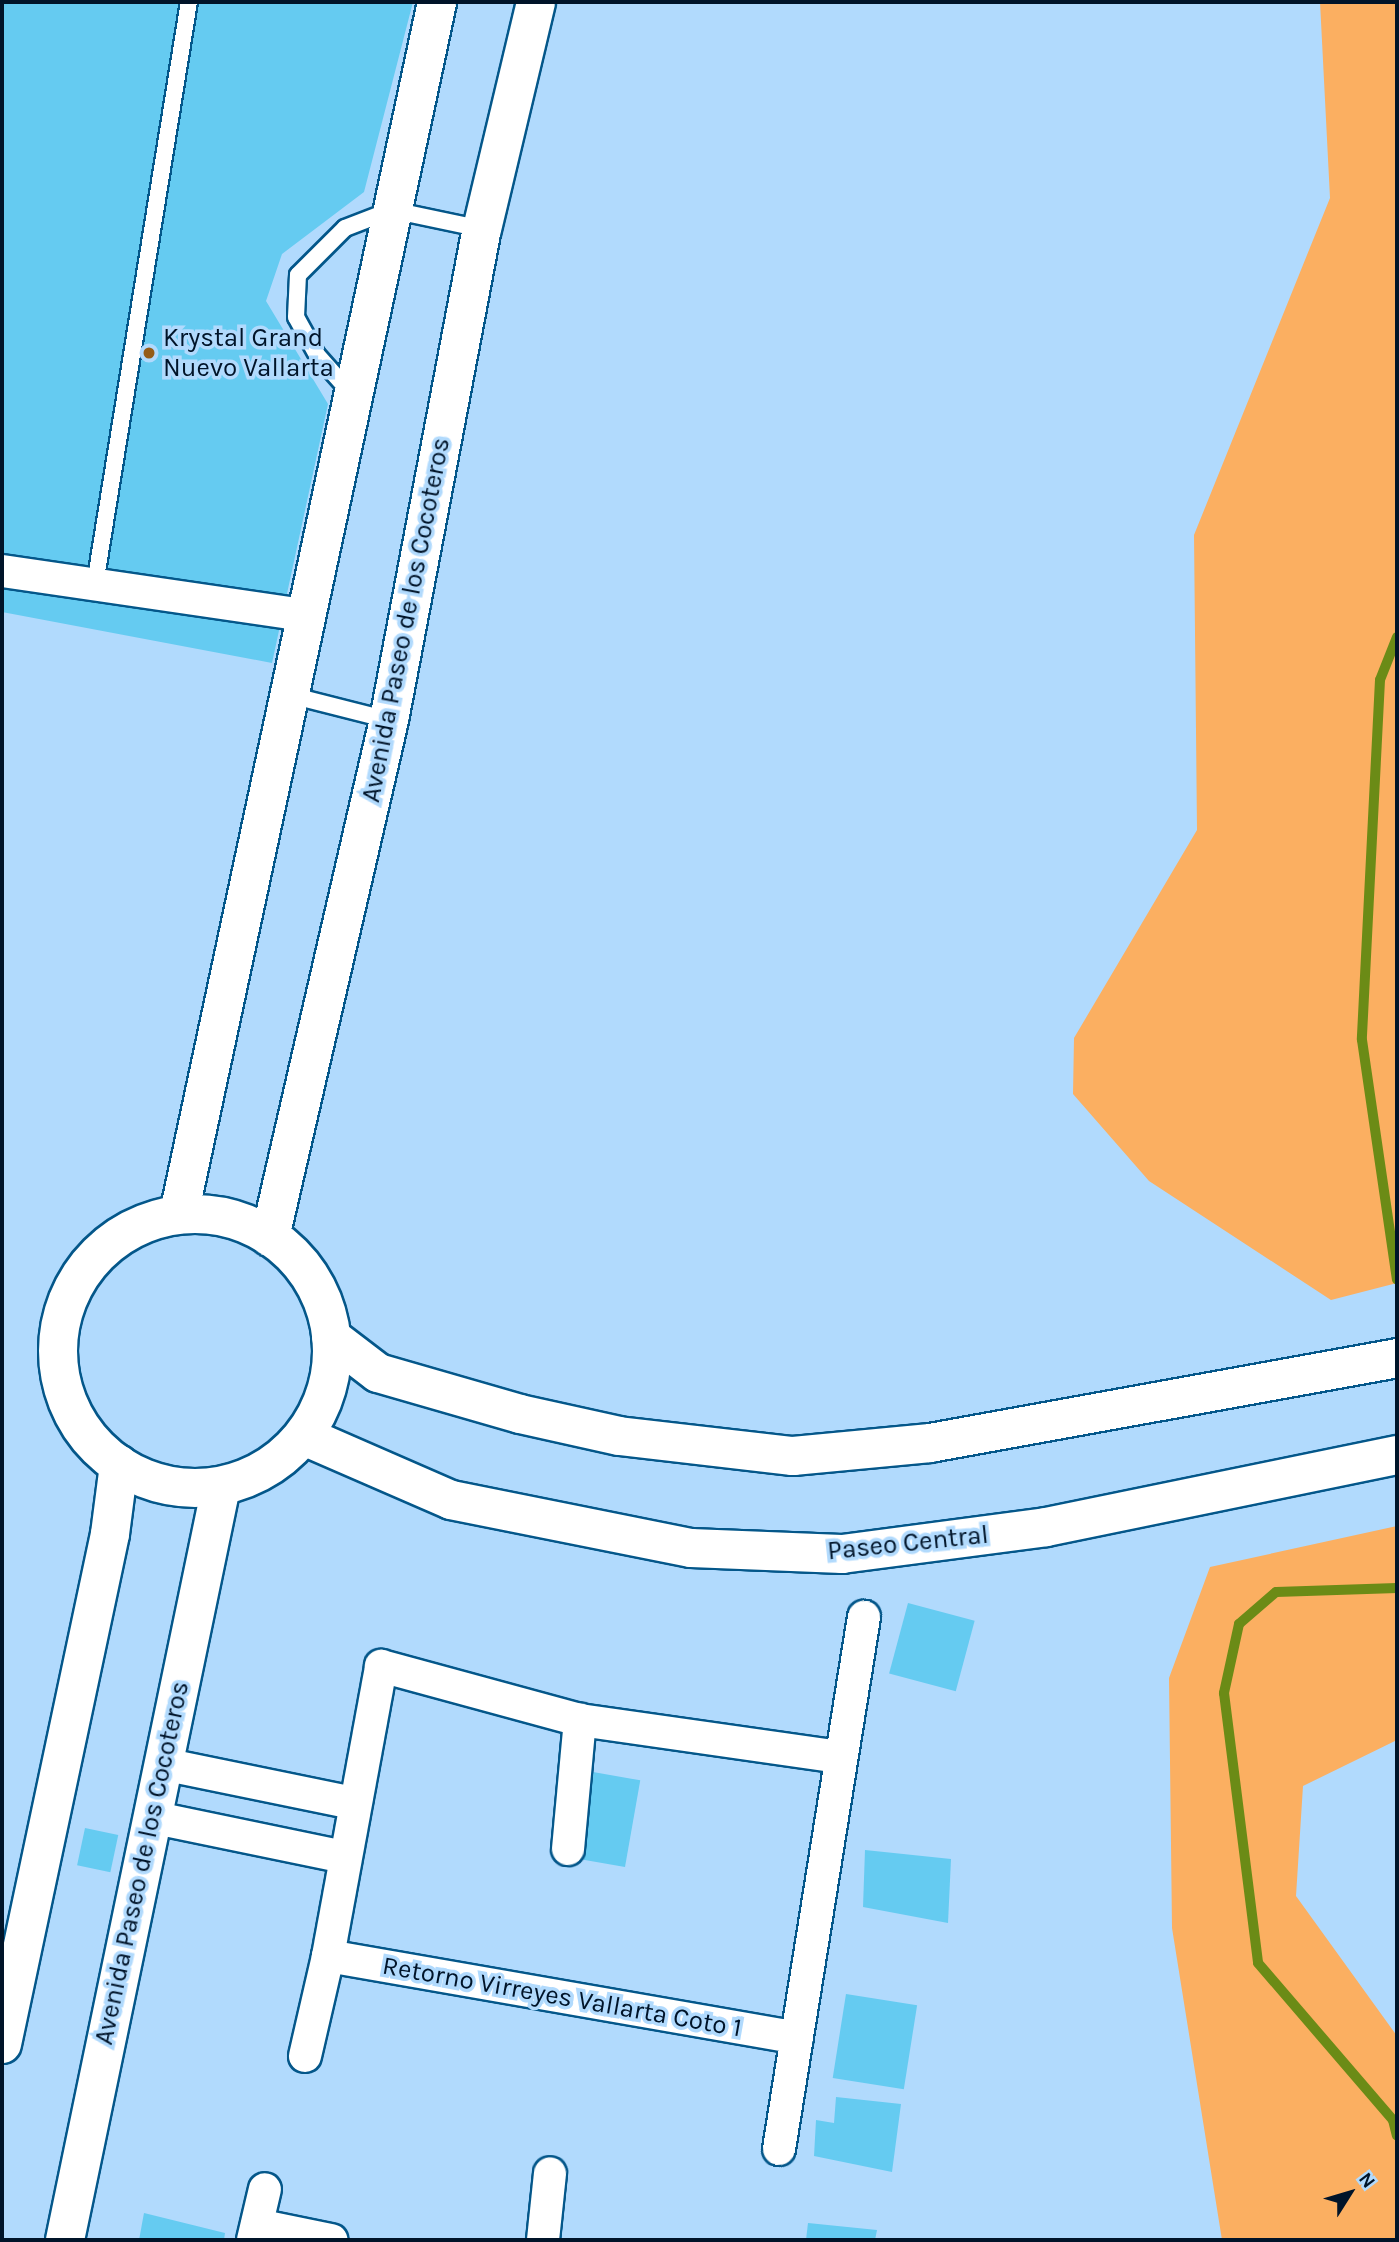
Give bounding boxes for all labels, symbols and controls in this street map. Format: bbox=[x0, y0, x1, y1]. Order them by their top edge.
place label: Krystal Grand Nuevo Vallarta bbox=[163, 322, 334, 384]
marker: Krystal Grand Nuevo Vallarta bbox=[141, 345, 157, 361]
street label: Avenida Paseo de los Cocoteros bbox=[355, 435, 457, 805]
street label: Paseo Central bbox=[826, 1519, 990, 1567]
street label: Avenida Paseo de los Cocoteros bbox=[88, 1678, 196, 2048]
street label: Retorno Virreyes Vallarta Coto 1 bbox=[380, 1950, 744, 2044]
north arrow bbox=[1315, 2158, 1385, 2228]
text: N bbox=[1354, 2168, 1380, 2192]

